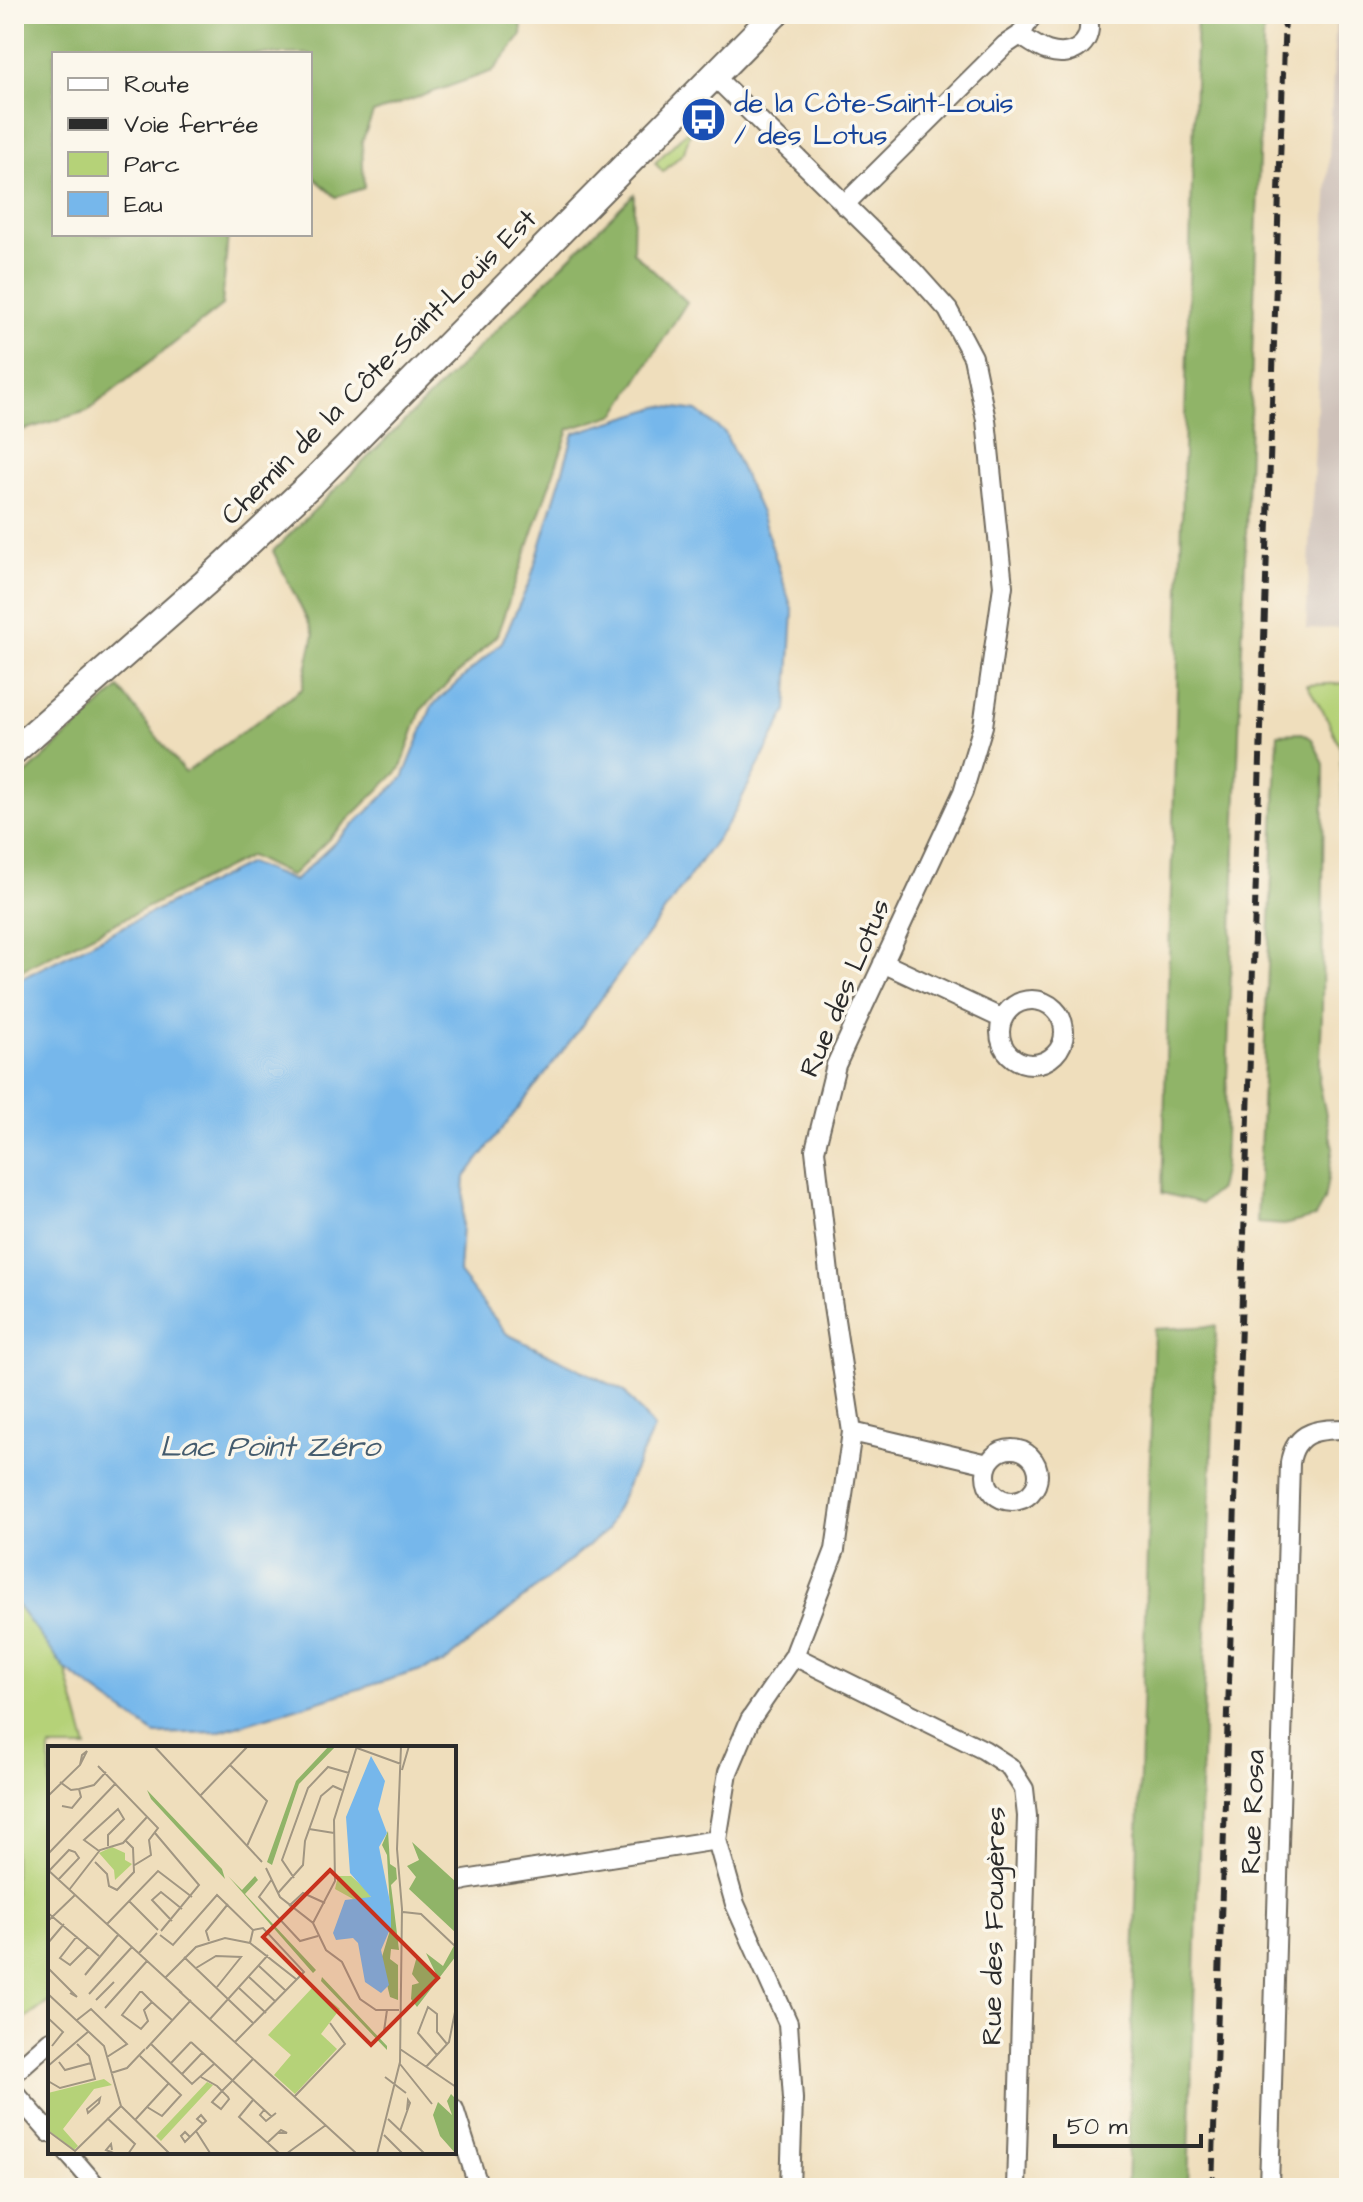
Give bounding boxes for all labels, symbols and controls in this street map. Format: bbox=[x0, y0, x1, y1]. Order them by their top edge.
legend bbox=[52, 52, 312, 236]
text: Route bbox=[124, 68, 190, 102]
place label: de la Côte-Saint-Louis / des Lotus bbox=[734, 84, 1013, 155]
bus stop icon: de la Côte-Saint-Louis / des Lotus bbox=[679, 95, 727, 143]
text: Voie ferrée bbox=[124, 108, 258, 142]
text: Parc bbox=[124, 148, 180, 182]
text: Eau bbox=[124, 188, 163, 222]
street label: Chemin de la Côte-Saint-Louis Est bbox=[212, 200, 546, 534]
street label: Rue des Lotus bbox=[790, 893, 900, 1083]
water label: Lac Point Zéro bbox=[160, 1426, 382, 1468]
inset map bbox=[48, 1746, 456, 2154]
street label: Rue Rosa bbox=[1231, 1749, 1275, 1875]
street label: Rue des Fougères bbox=[972, 1806, 1017, 2046]
scale bar bbox=[1055, 2098, 1201, 2148]
text: 50 m bbox=[1067, 2110, 1128, 2144]

